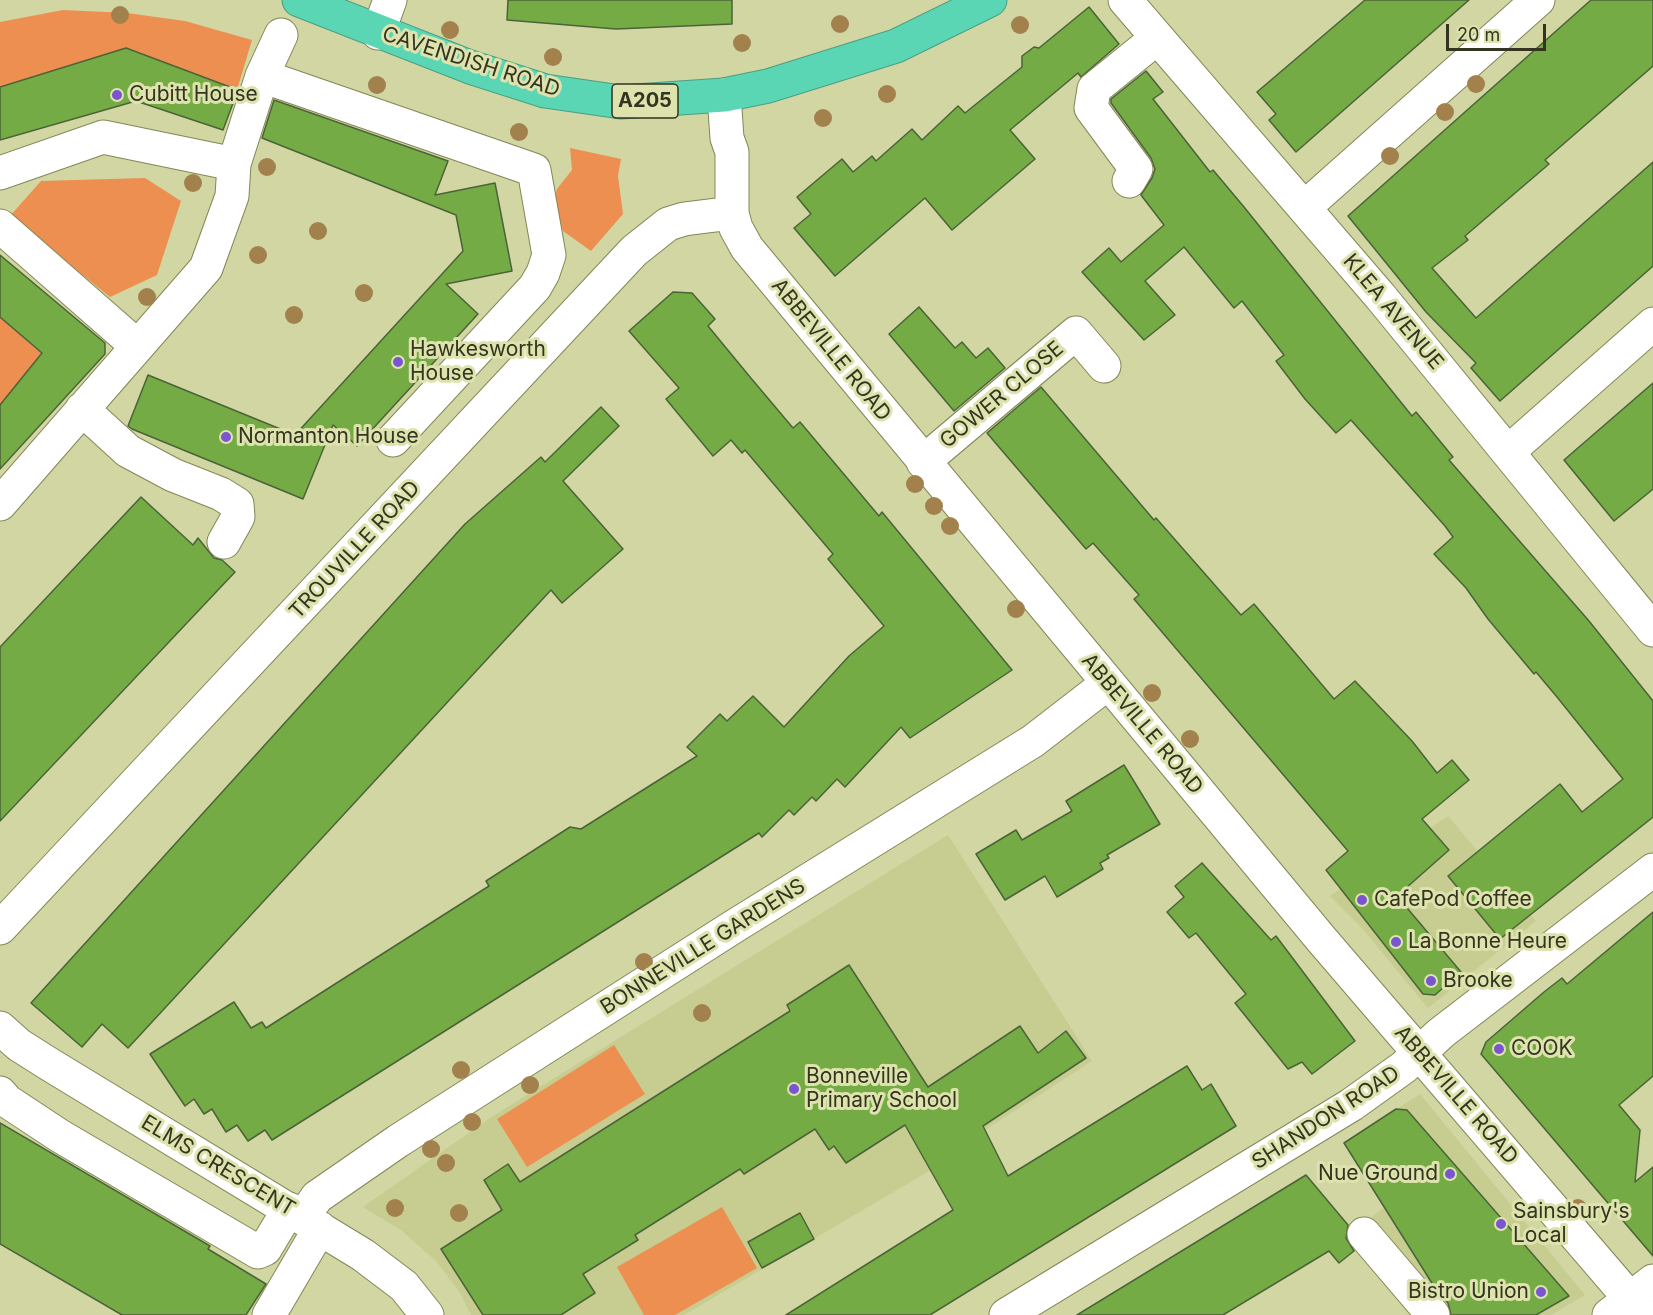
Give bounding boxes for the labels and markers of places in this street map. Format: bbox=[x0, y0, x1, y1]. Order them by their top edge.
place label: Cubitt House bbox=[129, 82, 258, 108]
marker: Cubitt House bbox=[110, 88, 124, 102]
place label: Hawkesworth House bbox=[410, 337, 546, 387]
marker: Hawkesworth House bbox=[391, 355, 405, 369]
place label: Normanton House bbox=[238, 424, 419, 450]
marker: Normanton House bbox=[219, 430, 233, 444]
place label: CafePod Coffee bbox=[1374, 887, 1532, 913]
marker: CafePod Coffee bbox=[1355, 893, 1369, 907]
place label: La Bonne Heure bbox=[1408, 929, 1567, 955]
marker: La Bonne Heure bbox=[1389, 935, 1403, 949]
place label: Brooke bbox=[1443, 968, 1513, 994]
marker: Brooke bbox=[1424, 974, 1438, 988]
place label: COOK bbox=[1511, 1036, 1573, 1062]
marker: COOK bbox=[1492, 1042, 1506, 1056]
place label: Bonneville Primary School bbox=[806, 1064, 957, 1114]
marker: Bonneville Primary School bbox=[787, 1082, 801, 1096]
place label: Nue Ground bbox=[1318, 1161, 1438, 1187]
marker: Nue Ground bbox=[1443, 1167, 1457, 1181]
place label: Sainsbury's Local bbox=[1513, 1199, 1630, 1249]
marker: Sainsbury's Local bbox=[1494, 1217, 1508, 1231]
place label: Bistro Union bbox=[1408, 1279, 1529, 1305]
marker: Bistro Union bbox=[1534, 1285, 1548, 1299]

